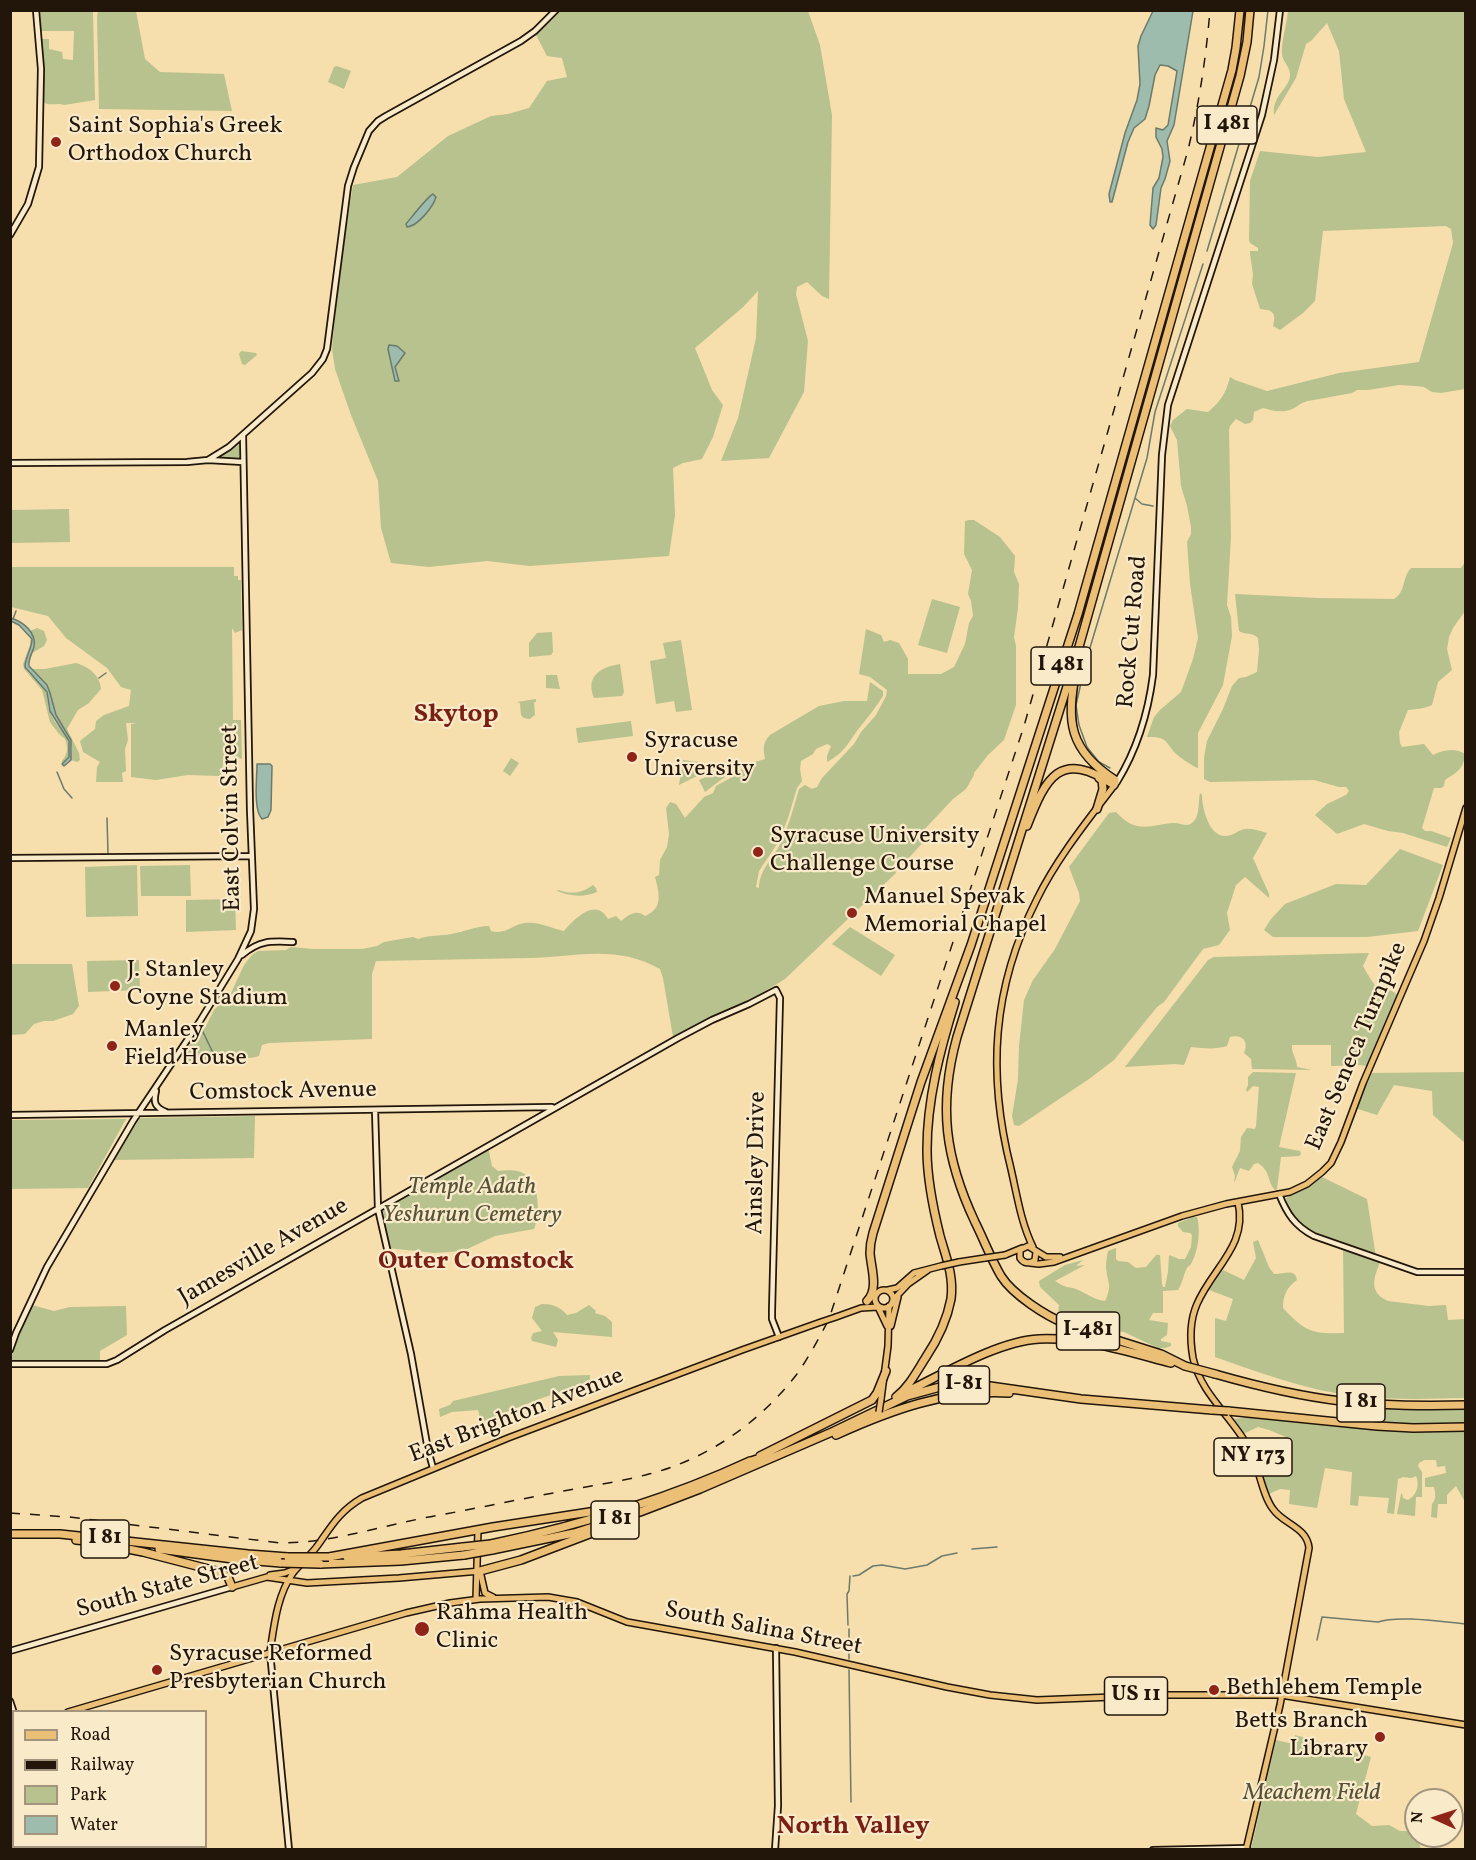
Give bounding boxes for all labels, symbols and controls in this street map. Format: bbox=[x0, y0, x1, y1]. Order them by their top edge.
road number: I 481 bbox=[1197, 106, 1257, 144]
place label: Saint Sophia's Greek Orthodox Church bbox=[68, 114, 283, 170]
marker: Saint Sophia's Greek Orthodox Church bbox=[49, 135, 63, 149]
street label: Rock Cut Road bbox=[1113, 554, 1155, 710]
road number: I 481 bbox=[1031, 647, 1091, 685]
district label: Skytop bbox=[413, 700, 499, 732]
street label: East Colvin Street bbox=[217, 724, 249, 912]
place label: Syracuse University bbox=[644, 729, 755, 785]
marker: Syracuse University bbox=[625, 750, 639, 764]
place label: Syracuse University Challenge Course bbox=[770, 824, 979, 880]
marker: Syracuse University Challenge Course bbox=[751, 845, 765, 859]
place label: Manuel Spevak Memorial Chapel bbox=[864, 885, 1047, 941]
marker: Manuel Spevak Memorial Chapel bbox=[845, 906, 859, 920]
street label: East Seneca Turnpike bbox=[1301, 939, 1415, 1155]
place label: J. Stanley Coyne Stadium bbox=[127, 958, 288, 1014]
marker: J. Stanley Coyne Stadium bbox=[108, 979, 122, 993]
place label: Manley Field House bbox=[124, 1018, 247, 1074]
marker: Manley Field House bbox=[105, 1039, 119, 1053]
street label: Comstock Avenue bbox=[189, 1077, 377, 1109]
street label: Ainsley Drive bbox=[742, 1091, 774, 1235]
park label: Temple Adath Yeshurun Cemetery bbox=[382, 1175, 562, 1231]
street label: Jamesville Avenue bbox=[174, 1193, 354, 1313]
district label: Outer Comstock bbox=[378, 1247, 574, 1279]
road number: I-481 bbox=[1056, 1312, 1120, 1350]
street label: East Brighton Avenue bbox=[406, 1363, 628, 1471]
road number: I-81 bbox=[938, 1366, 990, 1404]
road number: I 81 bbox=[1337, 1384, 1385, 1422]
road number: NY 173 bbox=[1214, 1438, 1292, 1476]
road number: I 81 bbox=[591, 1501, 639, 1539]
road number: I 81 bbox=[81, 1520, 129, 1558]
street label: South State Street bbox=[74, 1550, 262, 1626]
street label: South Salina Street bbox=[662, 1597, 864, 1663]
place label: Rahma Health Clinic bbox=[436, 1601, 588, 1657]
marker: Rahma Health Clinic bbox=[413, 1620, 431, 1638]
place label: Syracuse Reformed Presbyterian Church bbox=[169, 1642, 386, 1698]
marker: Syracuse Reformed Presbyterian Church bbox=[150, 1663, 164, 1677]
place label: Bethlehem Temple bbox=[1226, 1676, 1422, 1704]
road number: US 11 bbox=[1104, 1677, 1168, 1715]
marker: Bethlehem Temple bbox=[1207, 1683, 1221, 1697]
place label: Betts Branch Library bbox=[1234, 1709, 1368, 1765]
legend bbox=[12, 1710, 207, 1848]
text: Road bbox=[70, 1723, 111, 1748]
marker: Betts Branch Library bbox=[1373, 1730, 1387, 1744]
text: Railway bbox=[70, 1753, 134, 1778]
park label: Meachem Field bbox=[1243, 1781, 1381, 1809]
text: Park bbox=[70, 1783, 107, 1808]
north arrow bbox=[1404, 1788, 1464, 1848]
text: N bbox=[1407, 1811, 1429, 1824]
district label: North Valley bbox=[777, 1812, 929, 1844]
text: Water bbox=[70, 1813, 118, 1838]

